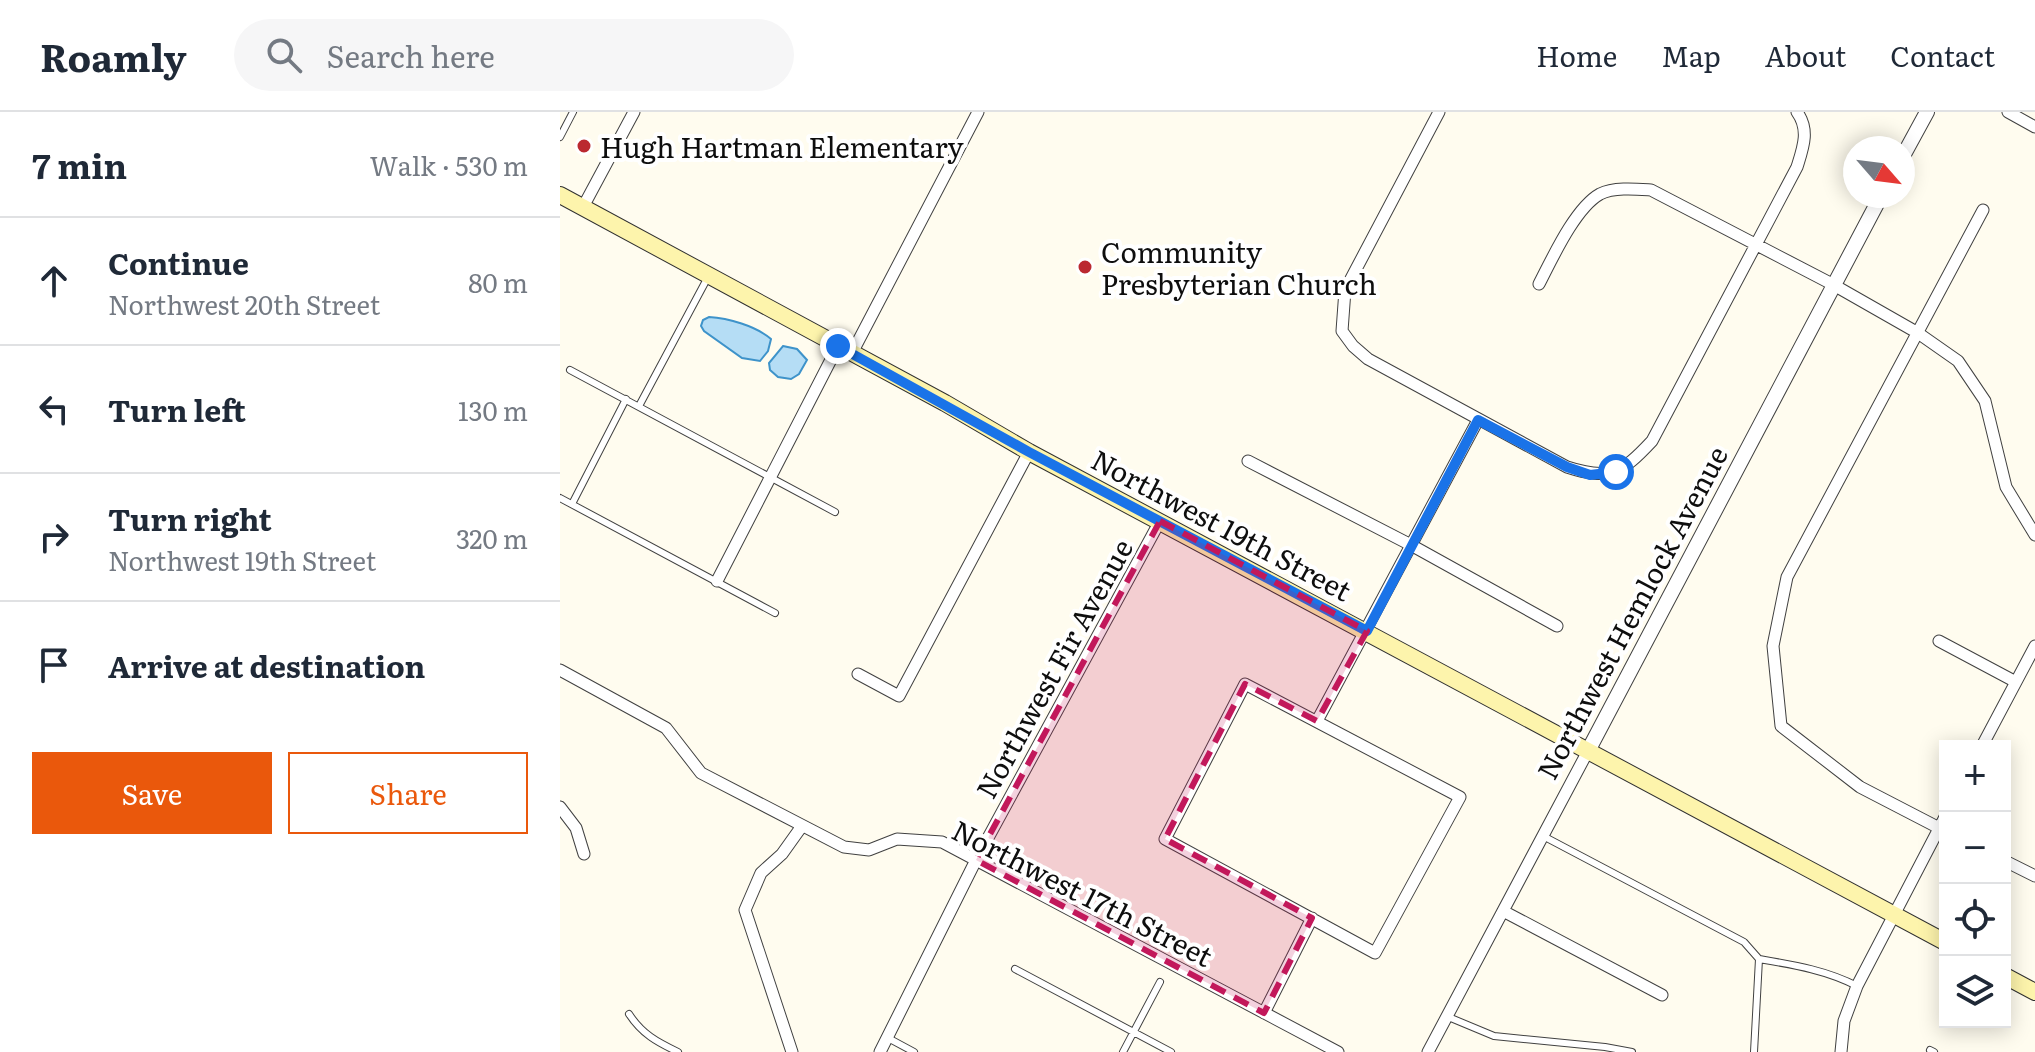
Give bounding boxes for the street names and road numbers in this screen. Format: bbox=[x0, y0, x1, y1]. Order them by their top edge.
street label: Northwest 19th Street bbox=[1085, 438, 1360, 611]
street label: Northwest Hemlock Avenue bbox=[1525, 438, 1737, 786]
street label: Northwest Fir Avenue bbox=[964, 531, 1142, 805]
street label: Northwest 17th Street bbox=[945, 808, 1221, 976]

